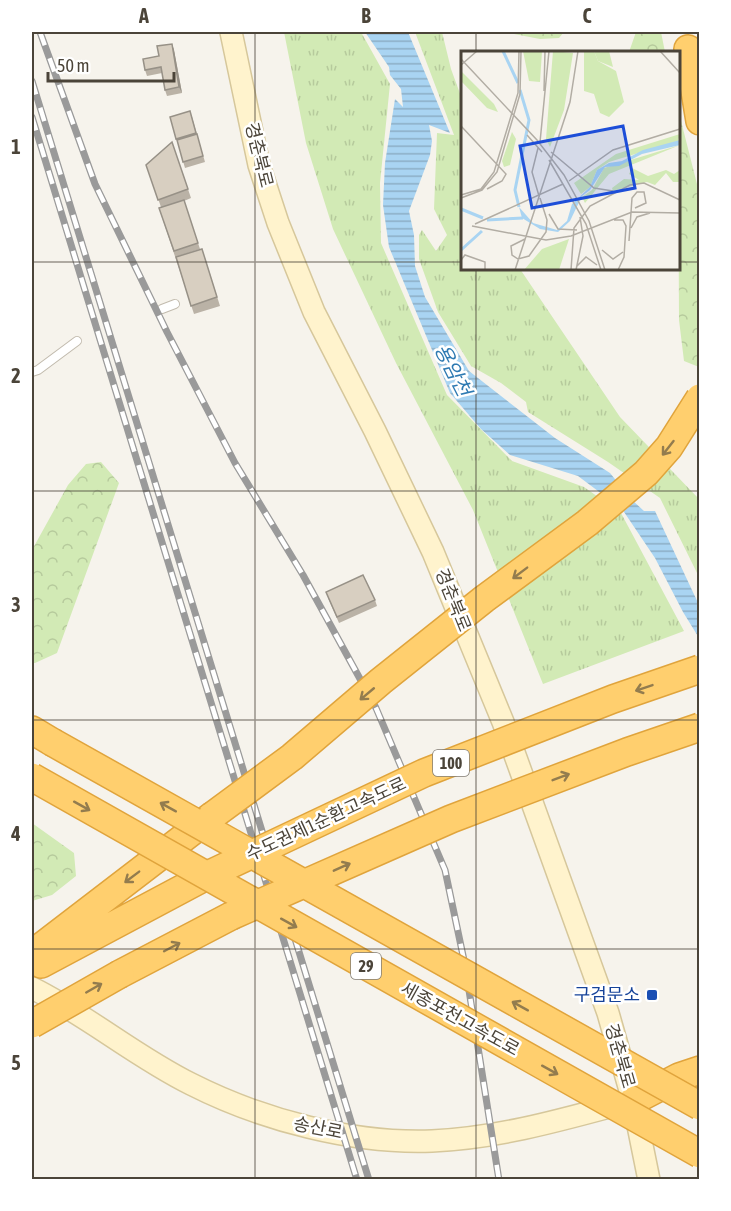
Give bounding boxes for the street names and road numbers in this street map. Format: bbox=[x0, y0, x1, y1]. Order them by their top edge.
street label: 경춘북로 bbox=[241, 120, 278, 190]
street label: 경춘북로 bbox=[431, 565, 476, 634]
road number: 100 bbox=[433, 750, 469, 776]
street label: 수도권제1순환고속도로 bbox=[242, 772, 409, 865]
road number: 29 bbox=[351, 953, 381, 979]
street label: 세종포천고속도로 bbox=[397, 977, 523, 1060]
street label: 경춘북로 bbox=[601, 1021, 640, 1091]
street label: 송산로 bbox=[292, 1112, 344, 1143]

